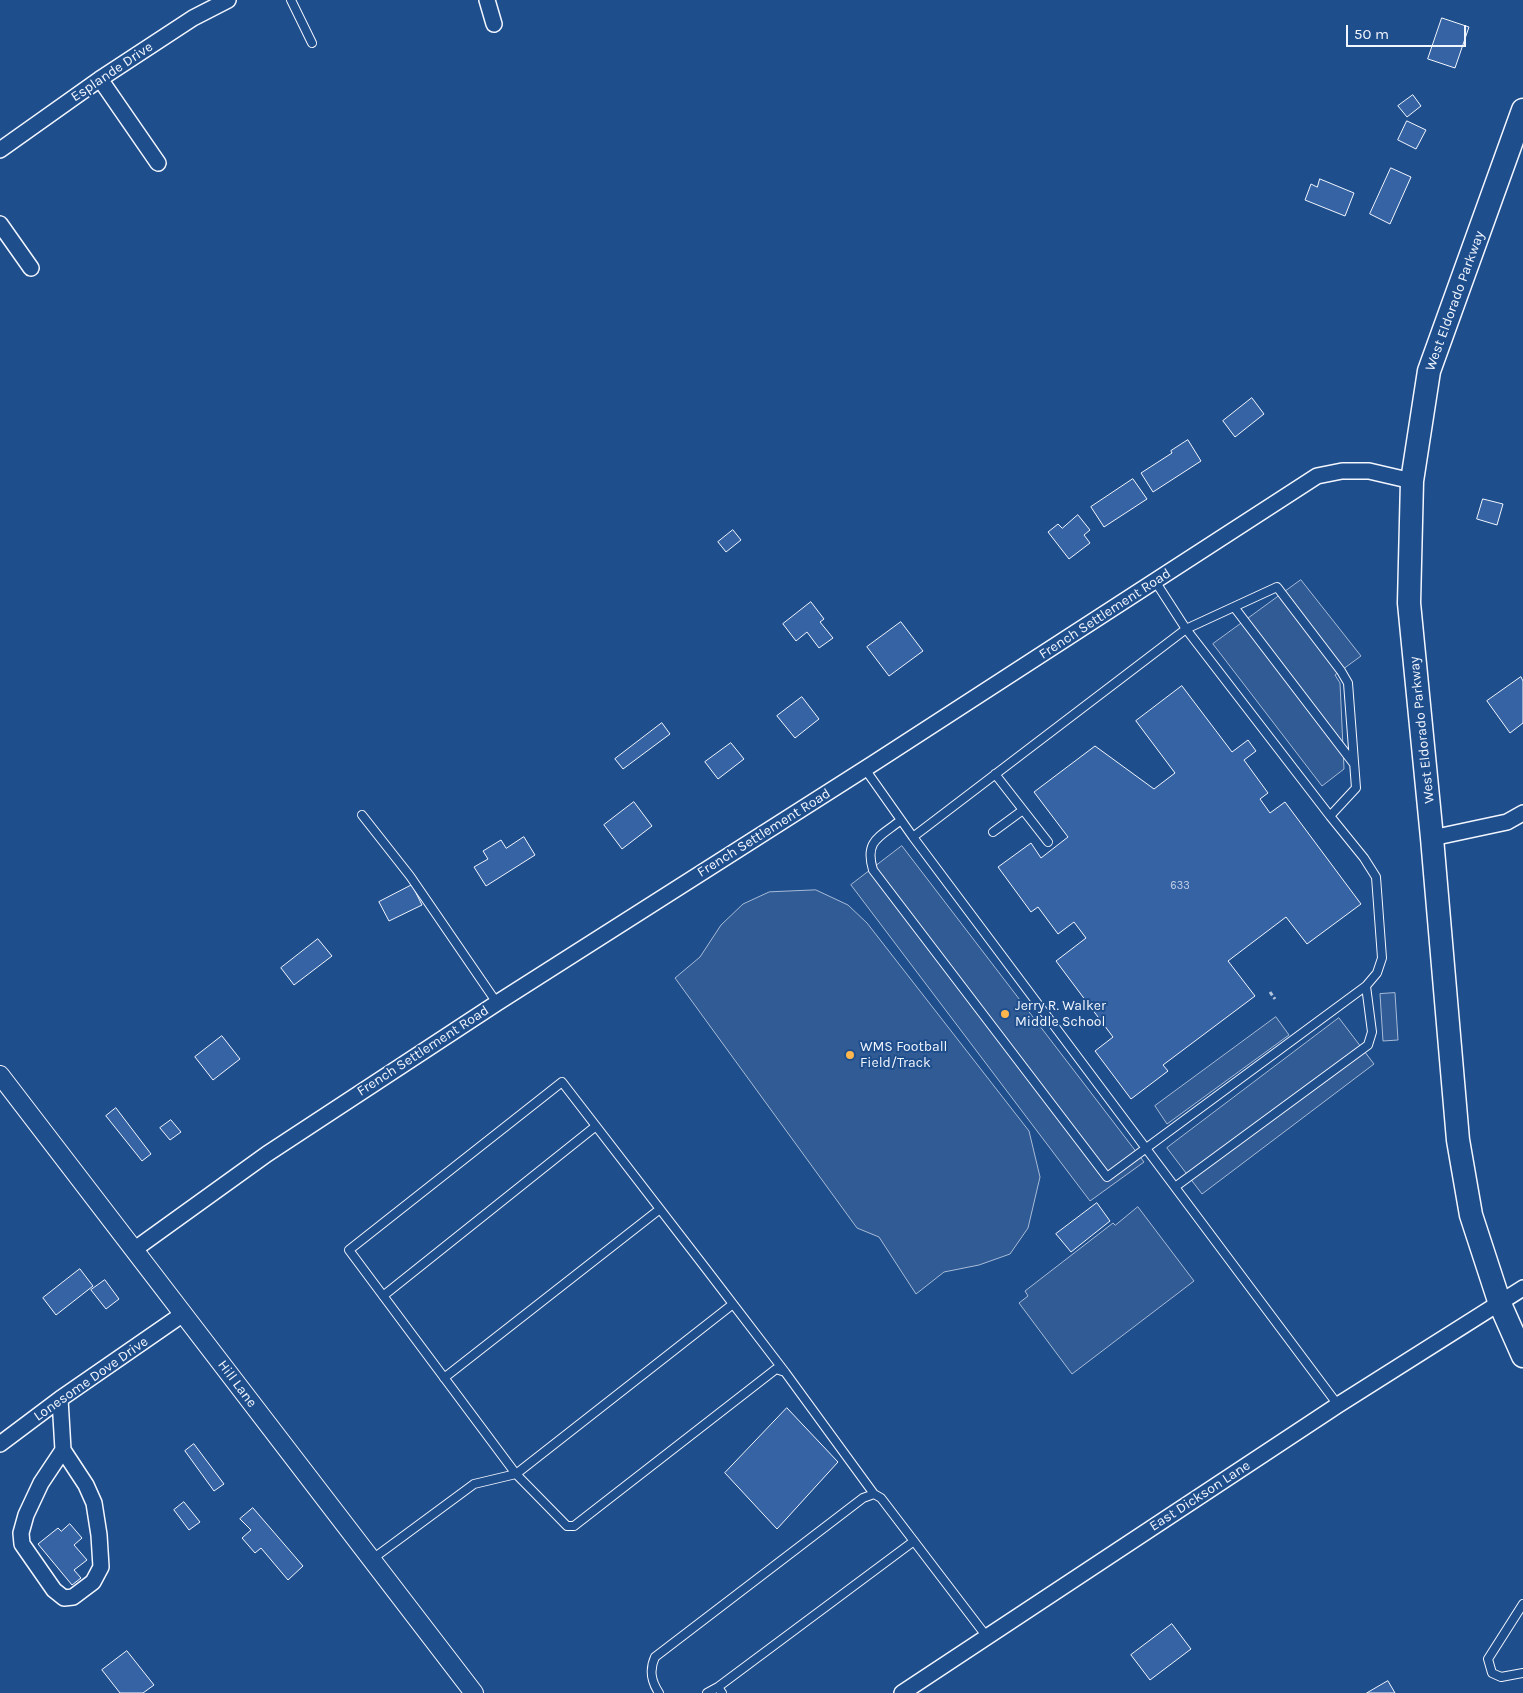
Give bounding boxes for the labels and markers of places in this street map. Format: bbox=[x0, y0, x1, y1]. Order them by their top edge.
place label: Jerry R. Walker Middle School bbox=[1015, 998, 1106, 1030]
marker: Jerry R. Walker Middle School bbox=[999, 1008, 1011, 1020]
place label: WMS Football Field/Track bbox=[860, 1039, 948, 1072]
marker: WMS Football Field/Track bbox=[844, 1049, 856, 1061]

